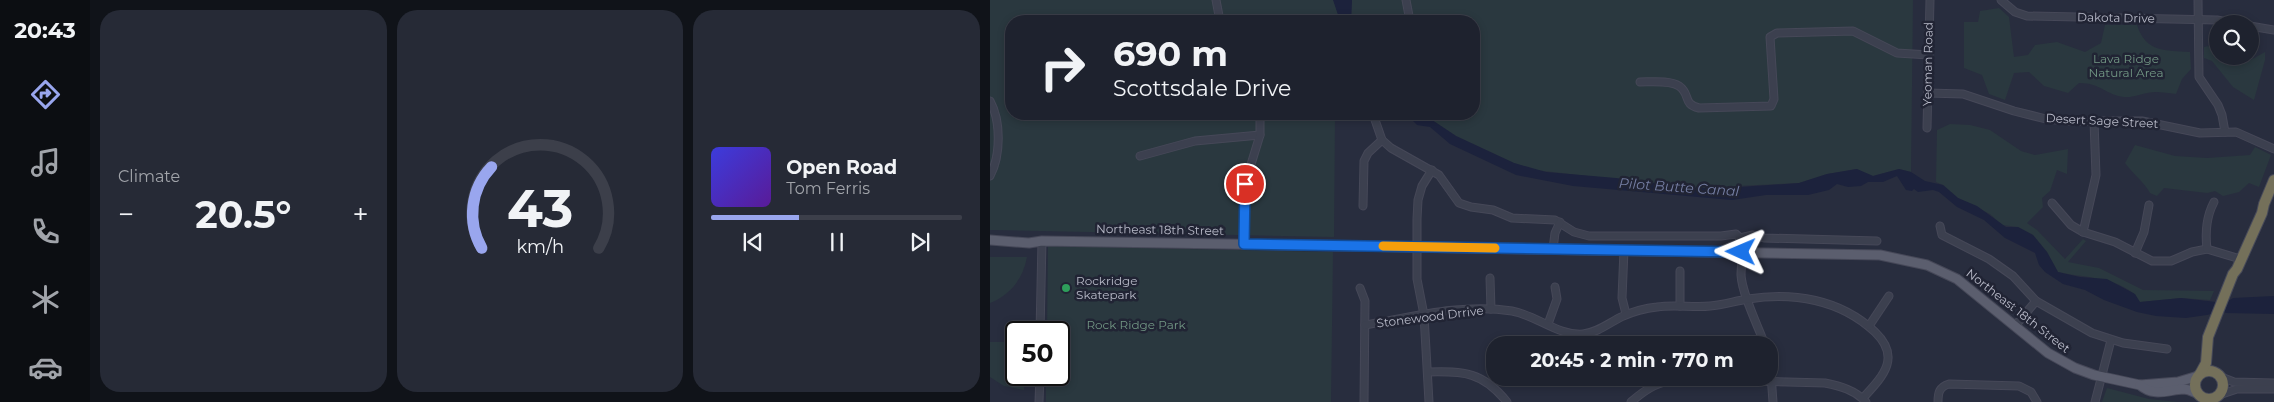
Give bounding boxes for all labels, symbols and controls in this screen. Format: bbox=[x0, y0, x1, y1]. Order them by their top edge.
street label: Dakota Drive bbox=[2077, 9, 2155, 26]
map controls bbox=[2209, 15, 2259, 65]
button: search bbox=[2209, 15, 2259, 65]
text: 20:43 bbox=[14, 17, 76, 44]
street label: Yeoman Road bbox=[1919, 22, 1936, 106]
text: 690 m bbox=[1113, 32, 1228, 75]
icon: right bbox=[1030, 35, 1095, 100]
park label: Lava Ridge Natural Area bbox=[2089, 51, 2163, 80]
text: Scottsdale Drive bbox=[1113, 75, 1291, 102]
icon: directions bbox=[28, 77, 63, 112]
street label: Desert Sage Street bbox=[2045, 110, 2159, 131]
icon: music bbox=[28, 145, 63, 180]
text: Open Road bbox=[786, 156, 897, 179]
pin bbox=[1224, 163, 1266, 205]
text: Climate bbox=[118, 167, 180, 186]
icon: arrive bbox=[1231, 170, 1259, 198]
water label: Pilot Butte Canal bbox=[1618, 174, 1740, 200]
text: 43 bbox=[507, 177, 573, 240]
text: Tom Ferris bbox=[786, 179, 870, 198]
text: 20.5° bbox=[195, 191, 291, 238]
text: − bbox=[118, 197, 134, 231]
text: + bbox=[353, 197, 369, 231]
icon: phone bbox=[28, 214, 63, 249]
street label: Northeast 18th Street bbox=[1096, 221, 1224, 238]
position arrow bbox=[1714, 225, 1766, 277]
icon: previous bbox=[739, 228, 767, 256]
icon: pause bbox=[823, 228, 851, 256]
icon: next bbox=[906, 228, 934, 256]
text: km/h bbox=[516, 236, 564, 257]
street label: Northeast 18th Street bbox=[1963, 265, 2073, 356]
place label: Rockridge Skatepark bbox=[1076, 273, 1138, 302]
icon: climate bbox=[28, 282, 63, 317]
marker: Rockridge Skatepark bbox=[1060, 282, 1072, 294]
street label: Stonewood Drrive bbox=[1376, 303, 1484, 331]
park label: Rock Ridge Park bbox=[1086, 317, 1186, 332]
speed limit sign: 50 bbox=[1005, 321, 1070, 386]
text: 20:45 · 2 min · 770 m bbox=[1530, 349, 1734, 372]
icon: car bbox=[28, 350, 63, 385]

